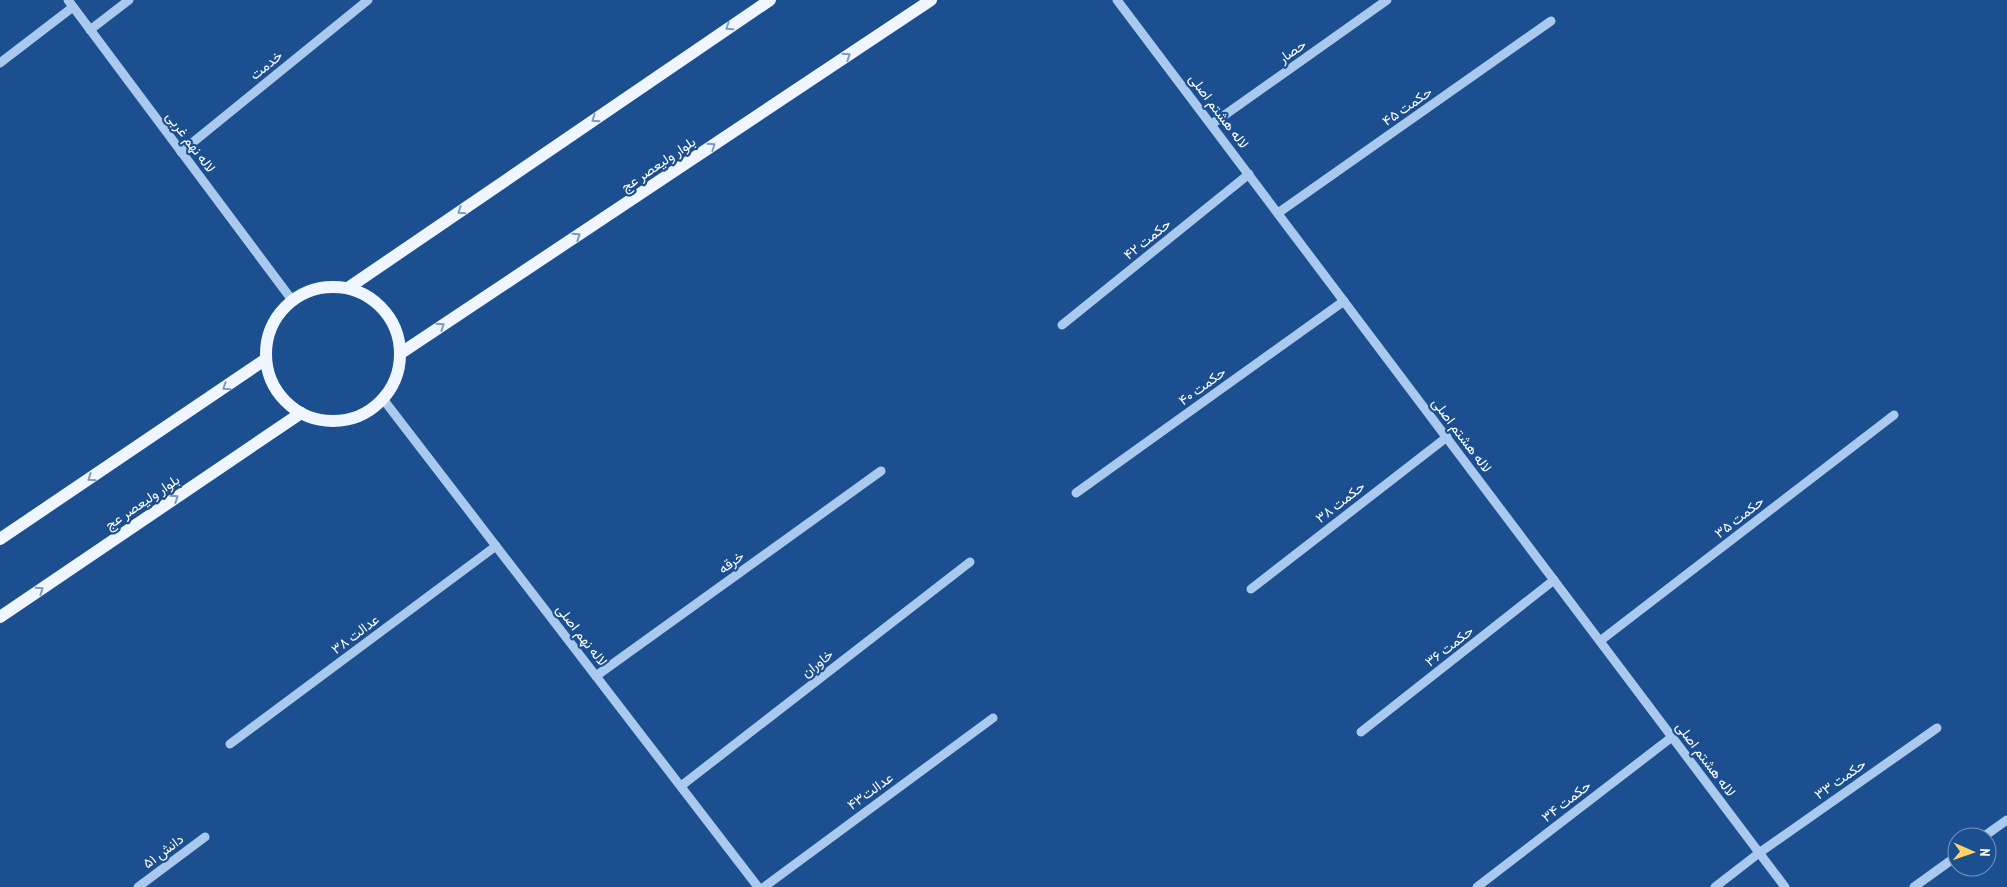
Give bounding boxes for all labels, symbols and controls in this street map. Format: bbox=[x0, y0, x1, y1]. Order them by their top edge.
one-way arrow bbox=[726, 21, 735, 31]
street label: حصار bbox=[1274, 35, 1309, 68]
street label: خدمت bbox=[246, 46, 286, 84]
one-way arrow bbox=[841, 53, 851, 62]
street label: لاله هشتم اصلی bbox=[1185, 70, 1253, 152]
street label: حکمت ۴۵ bbox=[1379, 82, 1435, 130]
street label: لاله نهم غربی bbox=[162, 108, 220, 176]
one-way arrow bbox=[591, 113, 601, 122]
street label: بلوار ولیعصر عج bbox=[617, 132, 700, 197]
one-way arrow bbox=[706, 143, 716, 152]
one-way arrow bbox=[457, 205, 467, 214]
street label: حکمت ۴۲ bbox=[1120, 214, 1174, 264]
one-way arrow bbox=[571, 233, 580, 242]
one-way arrow bbox=[436, 323, 445, 332]
street label: حکمت ۴۰ bbox=[1175, 363, 1229, 409]
one-way arrow bbox=[222, 381, 231, 390]
street label: لاله هشتم اصلی bbox=[1428, 394, 1496, 476]
street label: بلوار ولیعصر عج bbox=[101, 470, 184, 535]
one-way arrow bbox=[87, 472, 97, 481]
street label: حکمت ۳۸ bbox=[1312, 477, 1368, 527]
street label: حکمت ۳۵ bbox=[1711, 492, 1767, 542]
one-way arrow bbox=[169, 495, 179, 504]
street label: خرقه bbox=[715, 547, 747, 577]
one-way arrow bbox=[35, 586, 44, 596]
street label: لاله نهم اصلی bbox=[552, 600, 612, 670]
street label: عدالت ٣٨ bbox=[327, 610, 383, 658]
street label: حکمت ۳۶ bbox=[1421, 621, 1477, 671]
street label: خاوران bbox=[797, 645, 837, 681]
street label: لاله هشتم اصلی bbox=[1672, 718, 1740, 800]
street label: حکمت ۳۳ bbox=[1811, 755, 1869, 803]
street label: عدالت۴۳ bbox=[844, 768, 896, 814]
street label: حکمت ۳۴ bbox=[1538, 776, 1594, 826]
north arrow bbox=[1947, 827, 1997, 877]
street label: دانش ۵۱ bbox=[139, 830, 187, 872]
text: N bbox=[1976, 848, 1994, 857]

